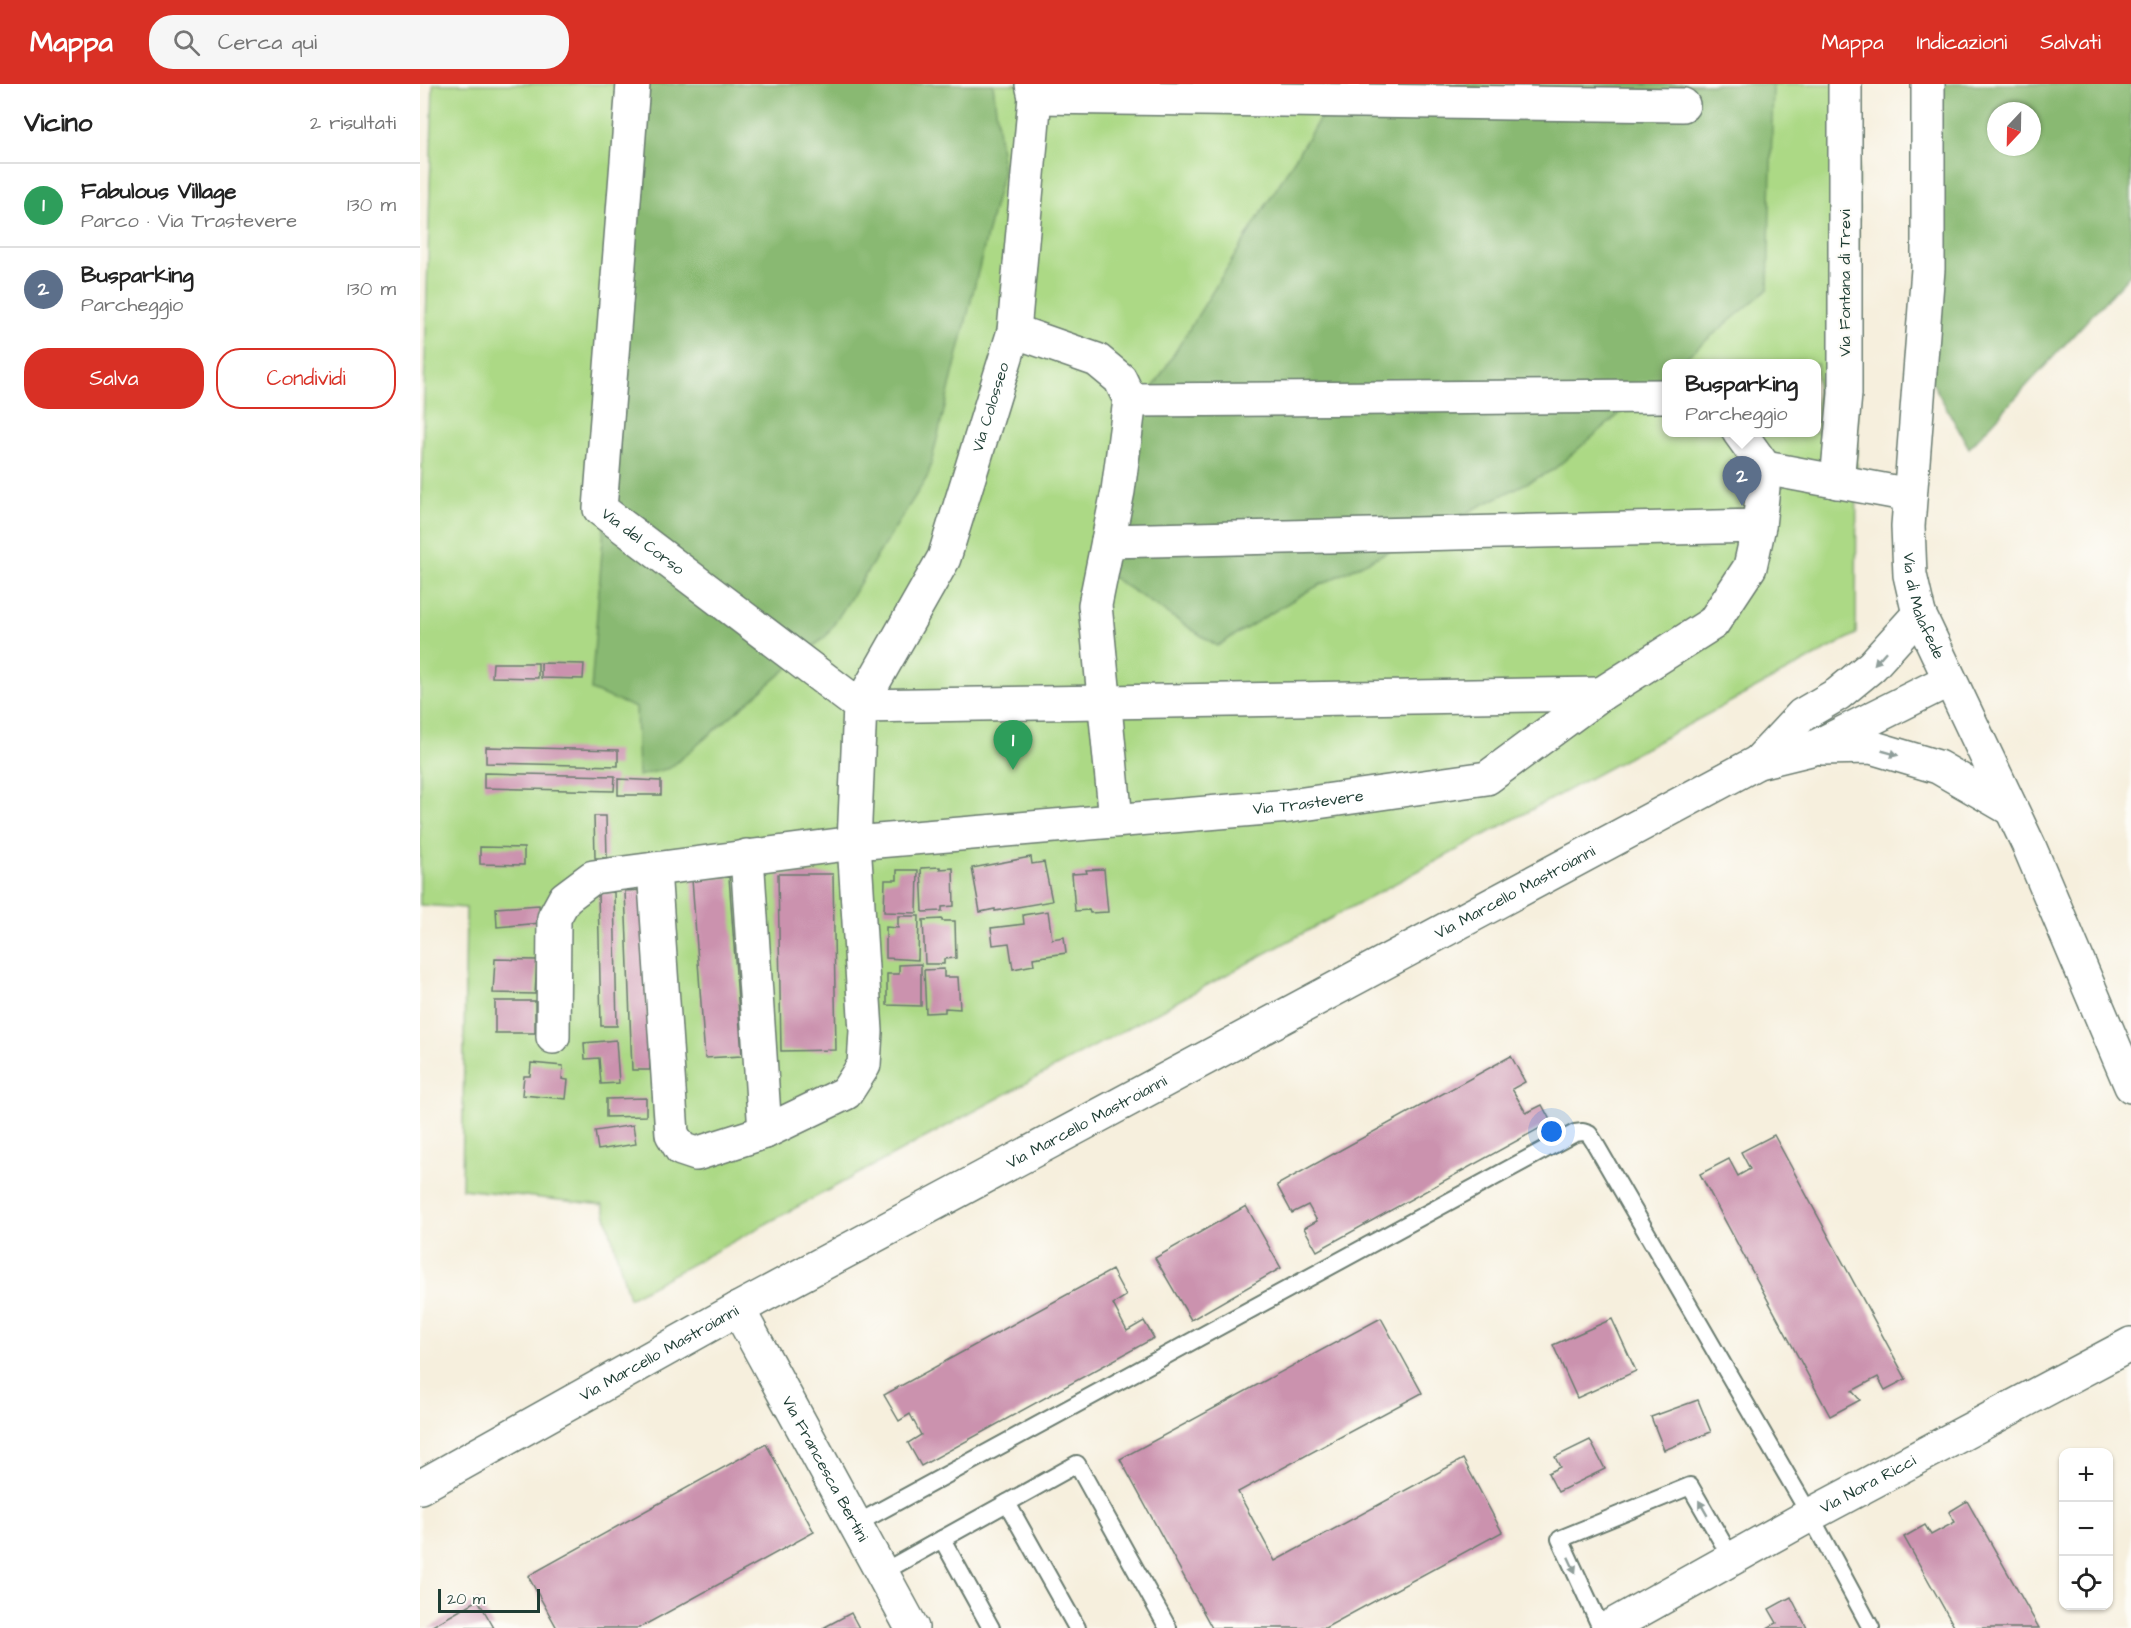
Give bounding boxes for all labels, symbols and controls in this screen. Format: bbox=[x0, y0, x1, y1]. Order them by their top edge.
search box bbox=[149, 15, 569, 69]
text: Mappa bbox=[30, 23, 113, 62]
icon: search bbox=[170, 26, 203, 59]
text: Cerca qui bbox=[218, 27, 317, 58]
text: Mappa bbox=[1821, 28, 1884, 57]
text: Indicazioni bbox=[1917, 28, 2007, 57]
text: Salvati bbox=[2040, 28, 2101, 57]
north arrow bbox=[1987, 102, 2041, 156]
text: Vicino bbox=[24, 105, 92, 141]
text: 2 risultati bbox=[310, 109, 396, 137]
text: Fabulous Village bbox=[81, 176, 236, 207]
text: 1 bbox=[42, 191, 45, 219]
text: 130 m bbox=[347, 191, 396, 219]
text: Parco · Via Trastevere bbox=[81, 207, 297, 235]
street label: Via Fontana di Trevi bbox=[1834, 209, 1856, 357]
text: Busparking bbox=[81, 260, 194, 291]
text: 2 bbox=[38, 275, 49, 303]
text: 130 m bbox=[347, 275, 396, 303]
text: Parcheggio bbox=[81, 291, 183, 319]
button: Salva bbox=[24, 348, 204, 409]
button: Condividi bbox=[216, 348, 396, 409]
popup bbox=[1662, 359, 1821, 437]
street label: Via Colosseo bbox=[966, 360, 1015, 455]
text: Busparking bbox=[1685, 369, 1798, 400]
text: Parcheggio bbox=[1685, 400, 1787, 428]
pin: 2 bbox=[1722, 456, 1762, 506]
street label: Via del Corso bbox=[597, 503, 689, 580]
street label: Via di Malafede bbox=[1898, 552, 1950, 663]
one-way arrow bbox=[1874, 650, 1887, 665]
pin: 1 bbox=[994, 720, 1032, 770]
one-way arrow bbox=[1881, 749, 1899, 758]
street label: Via Trastevere bbox=[1252, 785, 1365, 820]
street label: Via Marcello Mastroianni bbox=[1431, 840, 1600, 944]
street label: Via Marcello Mastroianni bbox=[1002, 1070, 1171, 1174]
your location bbox=[1537, 1117, 1566, 1146]
street label: Via Marcello Mastroianni bbox=[576, 1300, 743, 1407]
street label: Via Francesca Bertini bbox=[777, 1392, 874, 1546]
map controls bbox=[2059, 1448, 2113, 1610]
button: + bbox=[2059, 1448, 2113, 1502]
street label: Via Nora Ricci bbox=[1816, 1449, 1920, 1519]
one-way arrow bbox=[1697, 1500, 1708, 1516]
button: − bbox=[2059, 1502, 2113, 1556]
button: locate bbox=[2059, 1556, 2113, 1610]
one-way arrow bbox=[1567, 1557, 1576, 1574]
scale bar bbox=[438, 1586, 540, 1614]
text: 20 m bbox=[447, 1588, 485, 1610]

